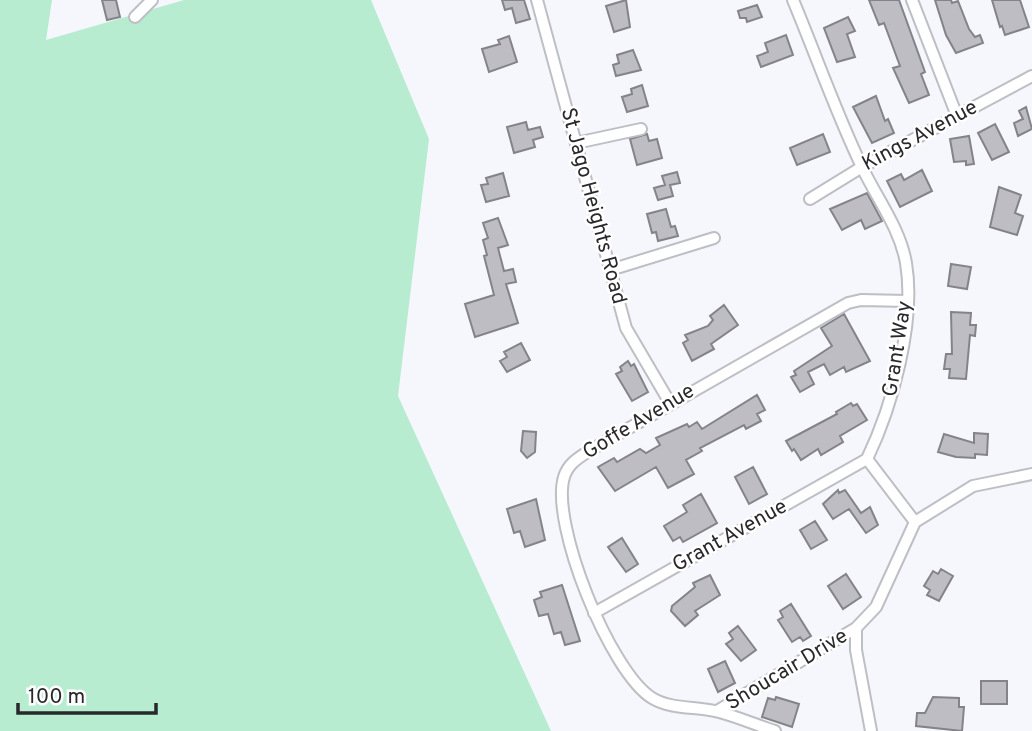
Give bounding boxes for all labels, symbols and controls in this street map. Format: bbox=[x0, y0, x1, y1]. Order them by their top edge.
street label: Kings Avenue bbox=[857, 94, 983, 178]
street label: St Jago Heights Road bbox=[554, 105, 632, 307]
street label: Grant Way bbox=[877, 299, 919, 399]
street label: Goffe Avenue bbox=[578, 378, 700, 466]
street label: Grant Avenue bbox=[668, 493, 792, 579]
street label: Shoucair Drive bbox=[721, 623, 853, 717]
scale bar bbox=[18, 672, 156, 716]
text: 100 m bbox=[28, 684, 85, 711]

